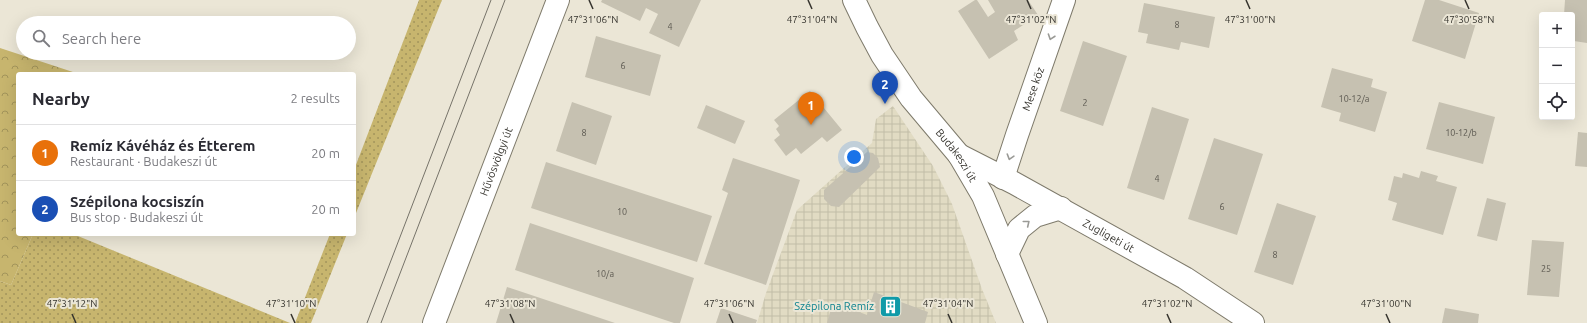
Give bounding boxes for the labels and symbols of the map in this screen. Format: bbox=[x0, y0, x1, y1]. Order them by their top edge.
text: 47°31'06"N bbox=[568, 14, 618, 25]
text: 47°31'04"N bbox=[787, 14, 837, 25]
text: 47°31'02"N bbox=[1006, 14, 1056, 25]
text: 47°31'00"N bbox=[1225, 14, 1275, 25]
text: 47°30'58"N bbox=[1444, 14, 1494, 25]
house number: 8 bbox=[1174, 20, 1180, 30]
house number: 4 bbox=[667, 22, 673, 32]
one-way arrow bbox=[1047, 33, 1056, 40]
house number: 6 bbox=[620, 61, 626, 71]
street label: Mese köz bbox=[1020, 65, 1046, 113]
pin: 2 bbox=[872, 71, 898, 104]
pin: 1 bbox=[798, 92, 824, 125]
house number: 10-12/a bbox=[1339, 94, 1369, 104]
house number: 2 bbox=[1082, 98, 1088, 108]
street label: Hűvösvölgyi út bbox=[477, 125, 515, 198]
street label: Budakeszi út bbox=[934, 126, 980, 185]
house number: 8 bbox=[581, 128, 587, 138]
house number: 10-12/b bbox=[1445, 128, 1477, 138]
your location bbox=[844, 147, 864, 167]
one-way arrow bbox=[1006, 153, 1015, 160]
house number: 4 bbox=[1154, 174, 1160, 184]
house number: 6 bbox=[1219, 202, 1225, 212]
house number: 10 bbox=[617, 207, 627, 217]
street label: Zugligeti út bbox=[1081, 217, 1137, 255]
one-way arrow bbox=[1022, 220, 1029, 227]
house number: 8 bbox=[1272, 250, 1278, 260]
house number: 25 bbox=[1541, 264, 1551, 274]
house number: 10/a bbox=[596, 269, 614, 279]
building icon: Szépilona Remíz bbox=[877, 293, 903, 319]
text: 47°31'12"N bbox=[47, 298, 97, 309]
text: 47°31'10"N bbox=[266, 298, 316, 309]
text: 47°31'08"N bbox=[485, 298, 535, 309]
text: 47°31'06"N bbox=[704, 298, 754, 309]
text: 47°31'04"N bbox=[923, 298, 973, 309]
text: 47°31'02"N bbox=[1142, 298, 1192, 309]
text: 47°31'00"N bbox=[1361, 298, 1411, 309]
place label: Szépilona Remíz bbox=[794, 300, 874, 312]

